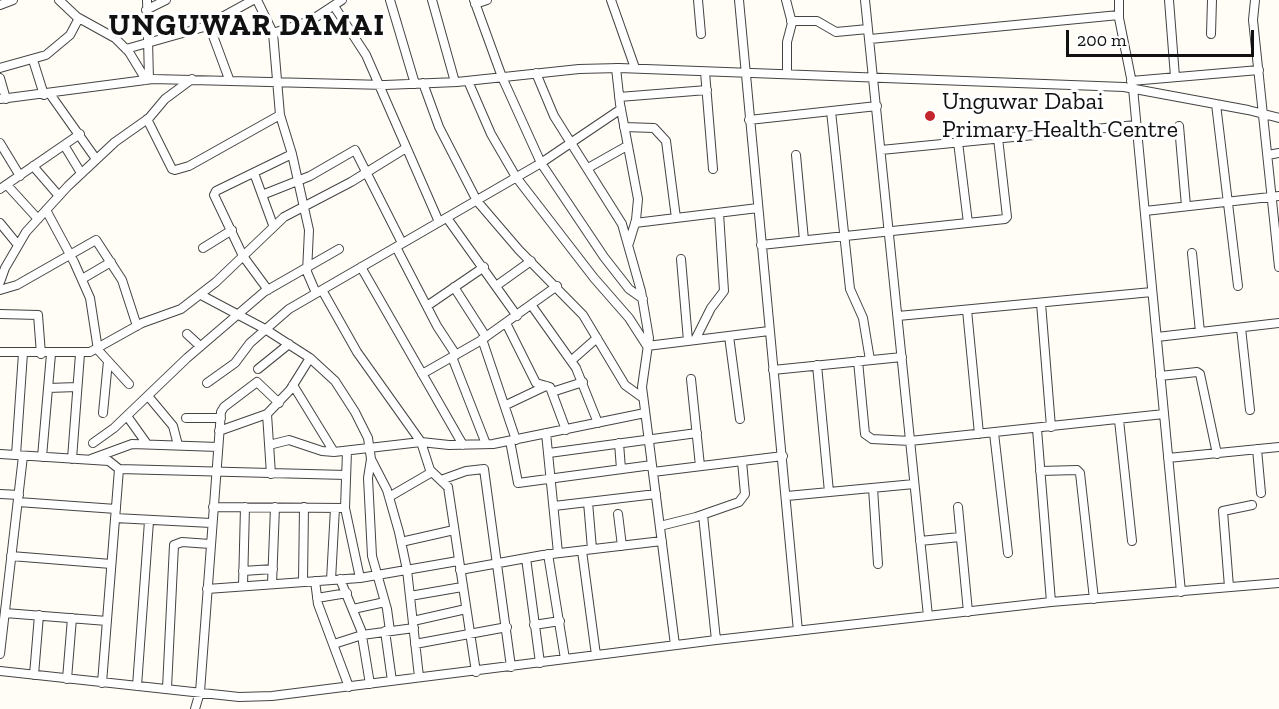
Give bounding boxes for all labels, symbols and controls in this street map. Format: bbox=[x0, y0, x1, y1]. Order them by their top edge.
district label: UNGUWAR DAMAI bbox=[109, 8, 385, 44]
scale bar bbox=[1069, 18, 1256, 56]
text: 200 m bbox=[1077, 29, 1127, 51]
place label: Unguwar Dabai Primary Health Centre bbox=[942, 88, 1178, 144]
marker: Unguwar Dabai Primary Health Centre bbox=[923, 109, 937, 123]

